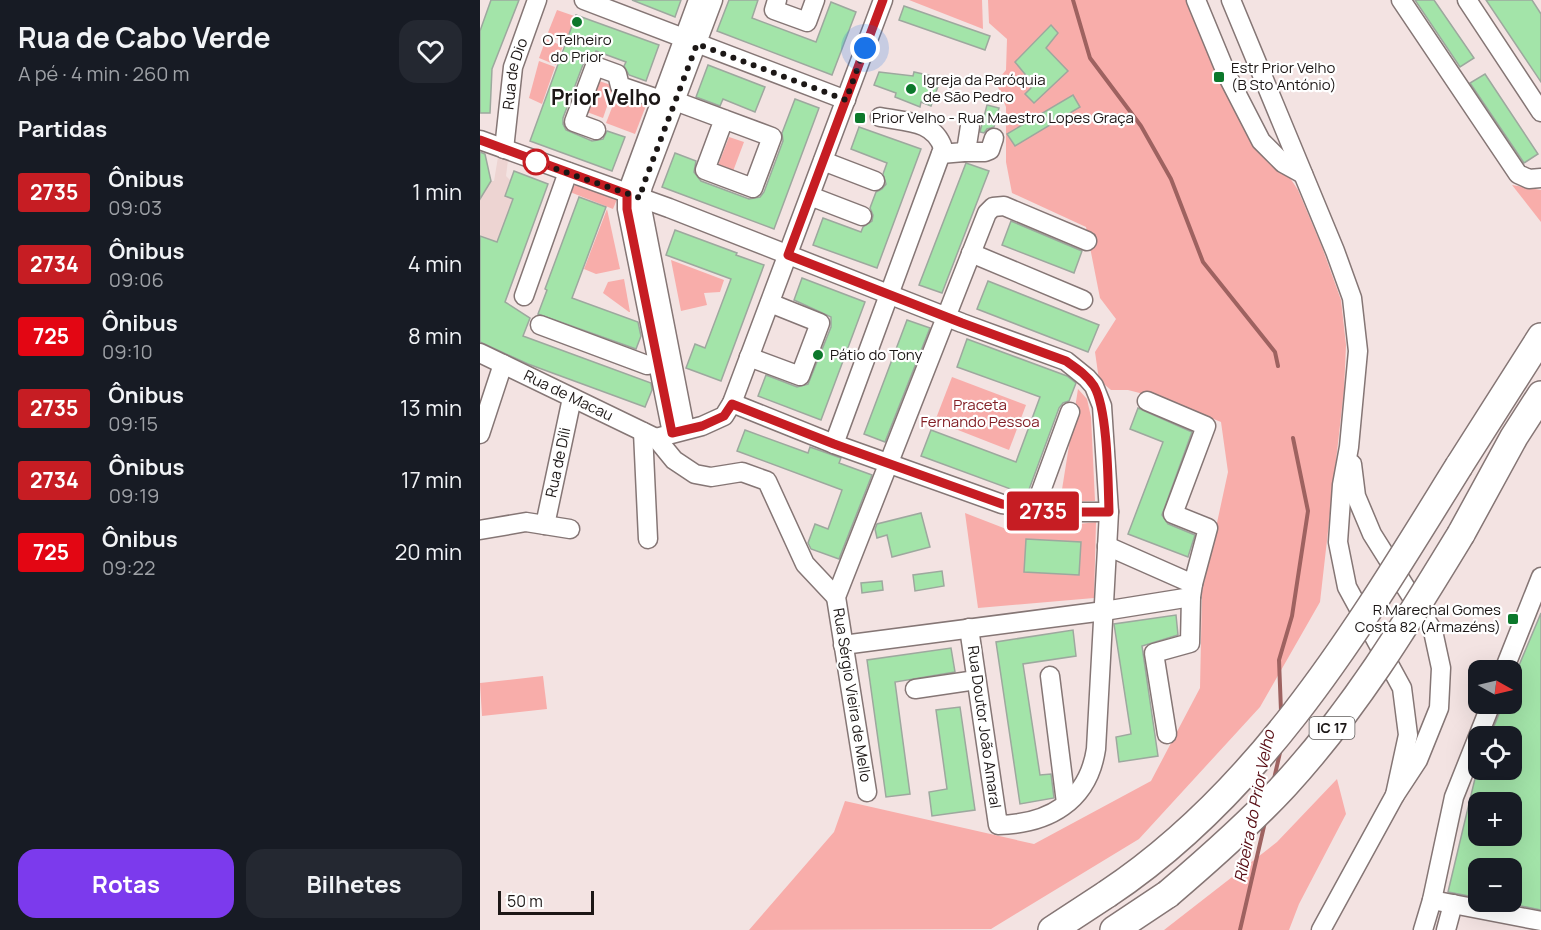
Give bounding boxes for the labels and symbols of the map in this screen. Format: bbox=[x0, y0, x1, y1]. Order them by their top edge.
marker: O Telheiro do Prior bbox=[570, 15, 584, 29]
place label: O Telheiro do Prior bbox=[542, 29, 612, 67]
your location bbox=[850, 33, 880, 63]
street label: Rua de Dio bbox=[497, 35, 533, 111]
place label: Estr Prior Velho (B Sto António) bbox=[1231, 57, 1336, 95]
place label: Igreja da Paróquia de São Pedro bbox=[923, 69, 1046, 107]
marker: Estr Prior Velho (B Sto António) bbox=[1212, 70, 1226, 84]
marker: Igreja da Paróquia de São Pedro bbox=[904, 82, 918, 96]
district label: Prior Velho bbox=[551, 83, 661, 111]
place label: Prior Velho - Rua Maestro Lopes Graça bbox=[872, 107, 1134, 128]
marker: Prior Velho - Rua Maestro Lopes Graça bbox=[853, 111, 867, 125]
unlabelled marker bbox=[523, 149, 549, 175]
place label: Pátio do Tony bbox=[830, 344, 922, 365]
marker: Pátio do Tony bbox=[811, 348, 825, 362]
street label: Rua de Macau bbox=[520, 365, 617, 426]
park label: Praceta Fernando Pessoa bbox=[920, 394, 1040, 432]
street label: Rua de Díli bbox=[540, 425, 575, 499]
line badge: 2735 bbox=[1001, 492, 1085, 530]
place label: R Marechal Gomes Costa 82 (Armazéns) bbox=[1355, 599, 1501, 637]
street label: Rua Sérgio Vieira de Mello bbox=[828, 606, 877, 784]
marker: R Marechal Gomes Costa 82 (Armazéns) bbox=[1506, 612, 1520, 626]
street label: Rua Doutor João Amaral bbox=[963, 644, 1006, 810]
north arrow bbox=[1468, 660, 1522, 714]
road number: IC 17 bbox=[1310, 717, 1354, 739]
water label: Ribeira do Prior Velho bbox=[1228, 727, 1280, 884]
scale bar bbox=[498, 888, 594, 916]

